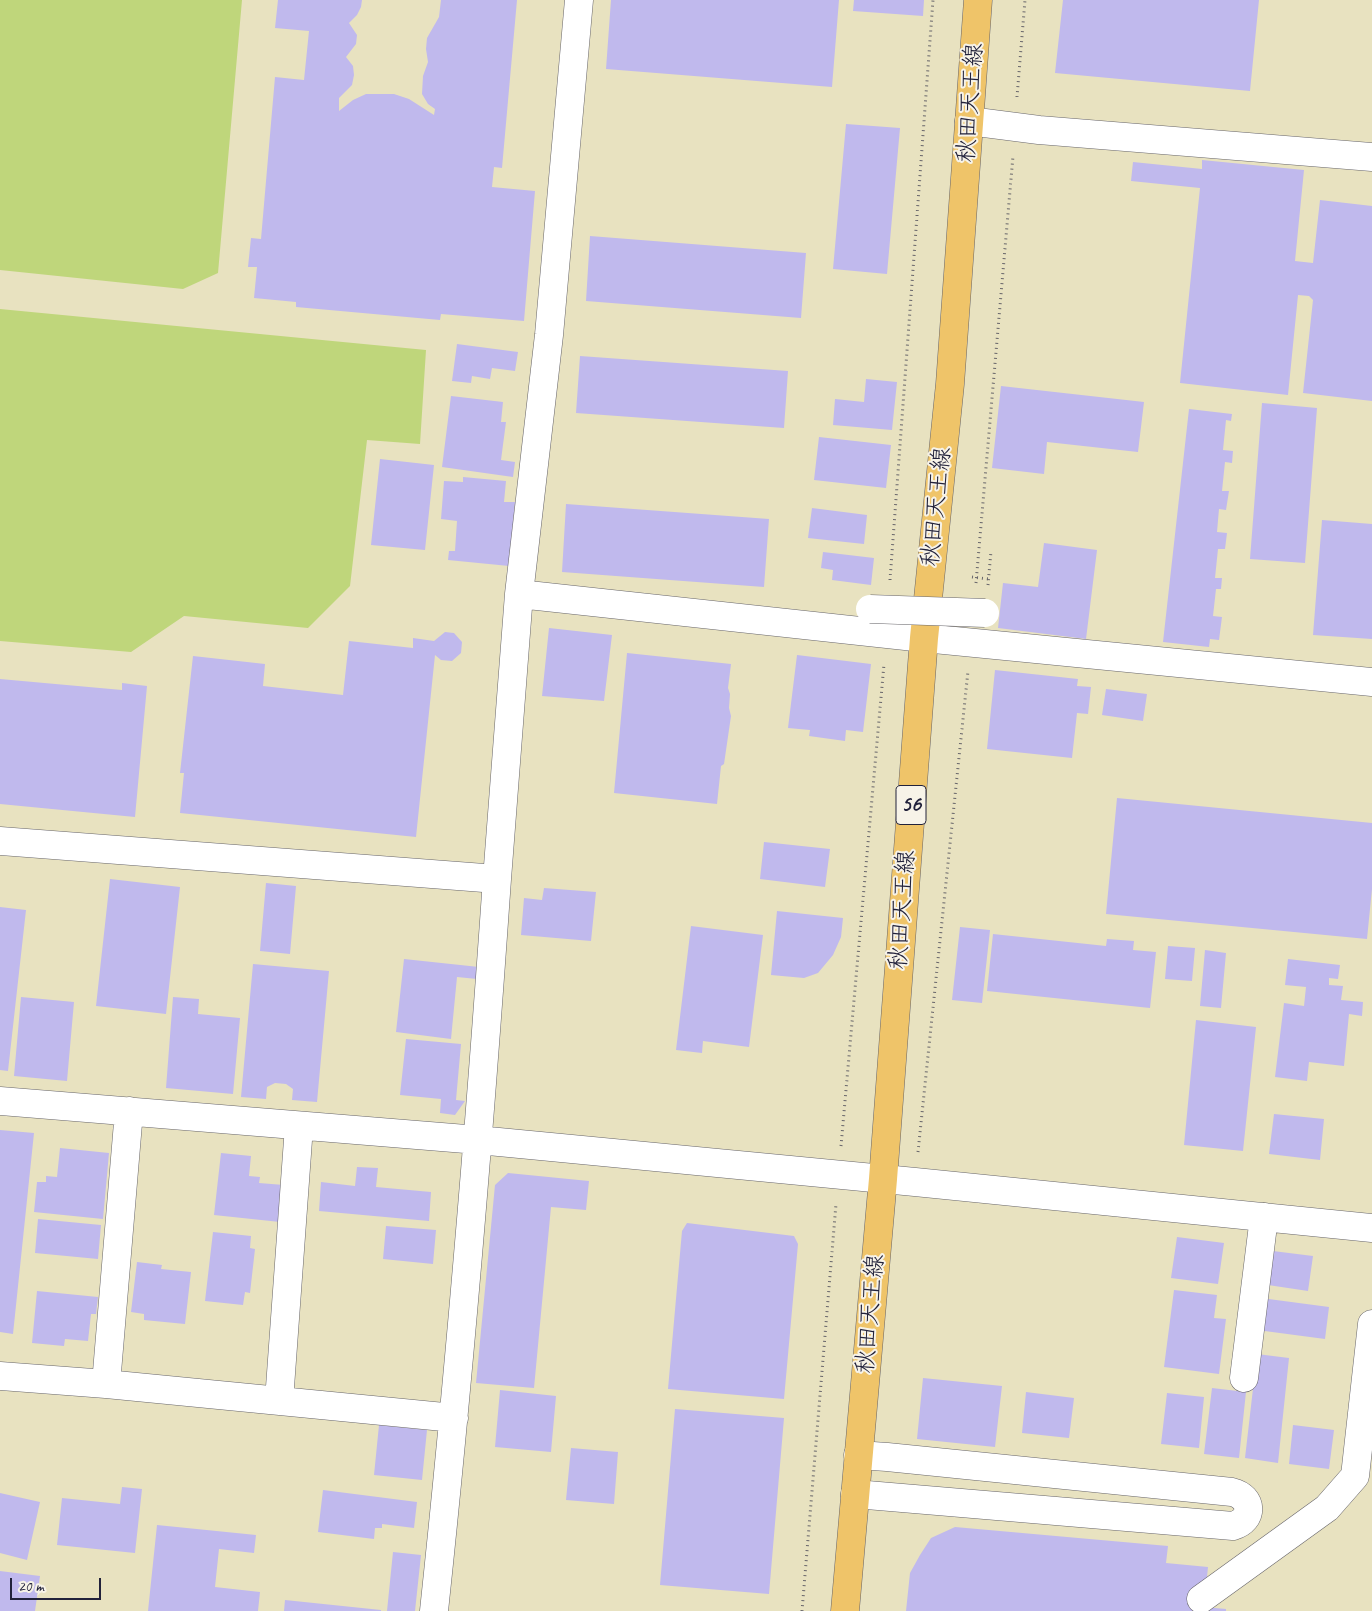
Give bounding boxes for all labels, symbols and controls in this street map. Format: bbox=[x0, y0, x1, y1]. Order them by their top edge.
street label: 秋田天王線 bbox=[952, 42, 990, 164]
street label: 秋田天王線 bbox=[916, 446, 958, 568]
road number: 56 bbox=[896, 786, 926, 824]
street label: 秋田天王線 bbox=[884, 849, 922, 971]
street label: 秋田天王線 bbox=[851, 1253, 891, 1375]
scale bar bbox=[12, 1568, 104, 1600]
text: 20 m bbox=[18, 1577, 44, 1596]

